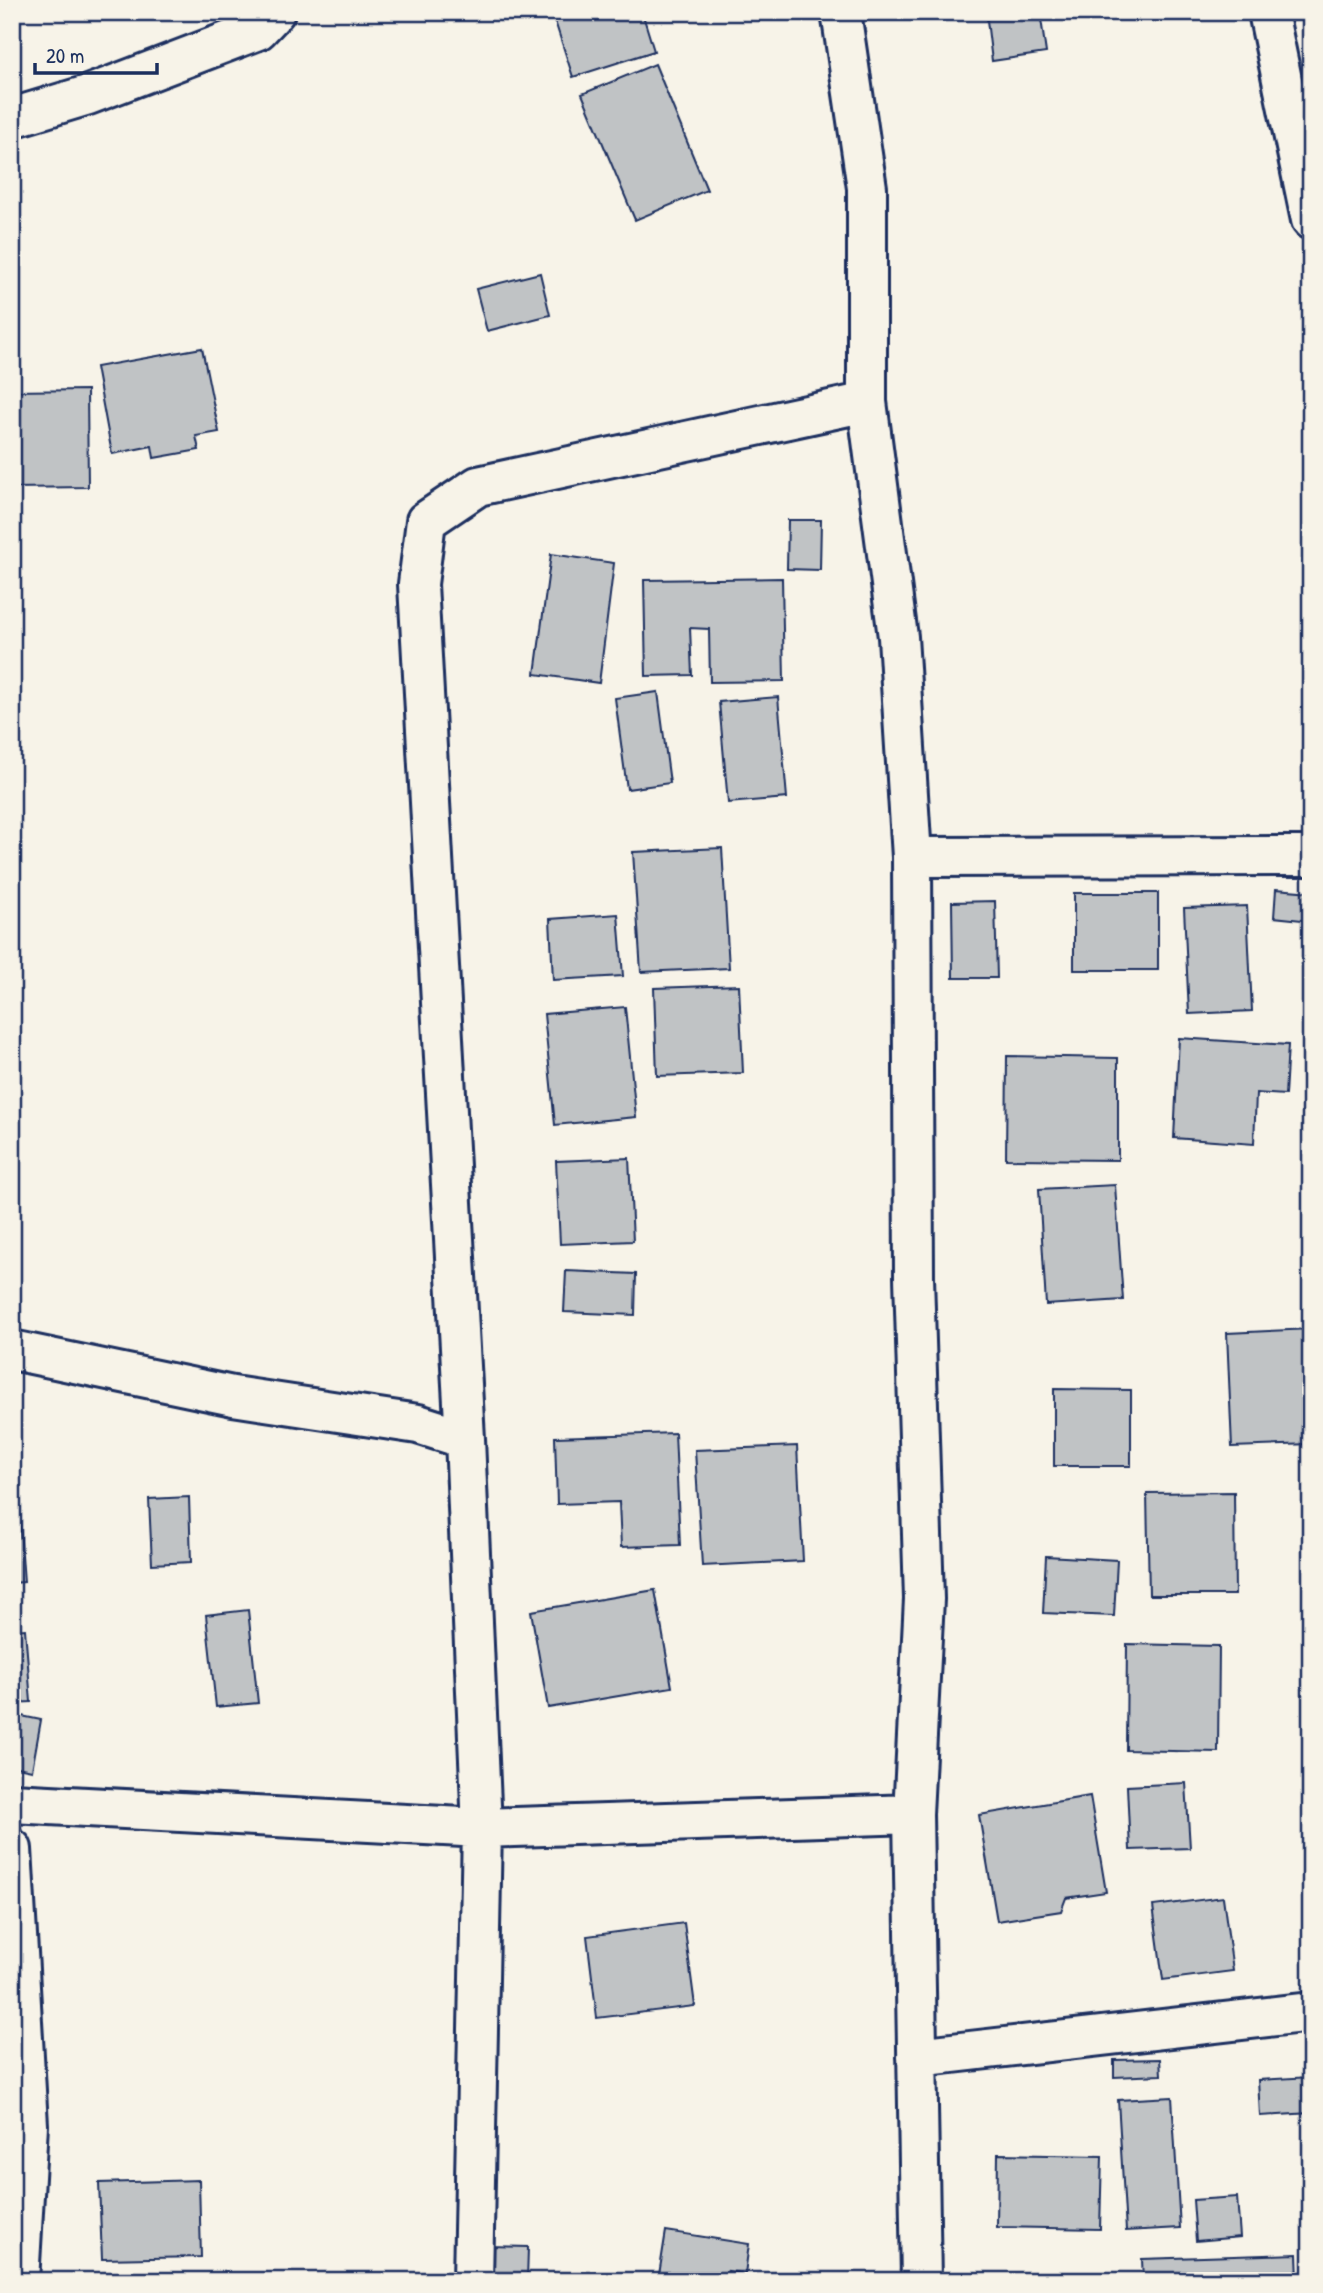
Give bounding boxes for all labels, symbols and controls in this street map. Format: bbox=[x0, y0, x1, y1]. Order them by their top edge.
scale bar bbox=[35, 32, 158, 76]
text: 20 m bbox=[46, 41, 84, 70]

